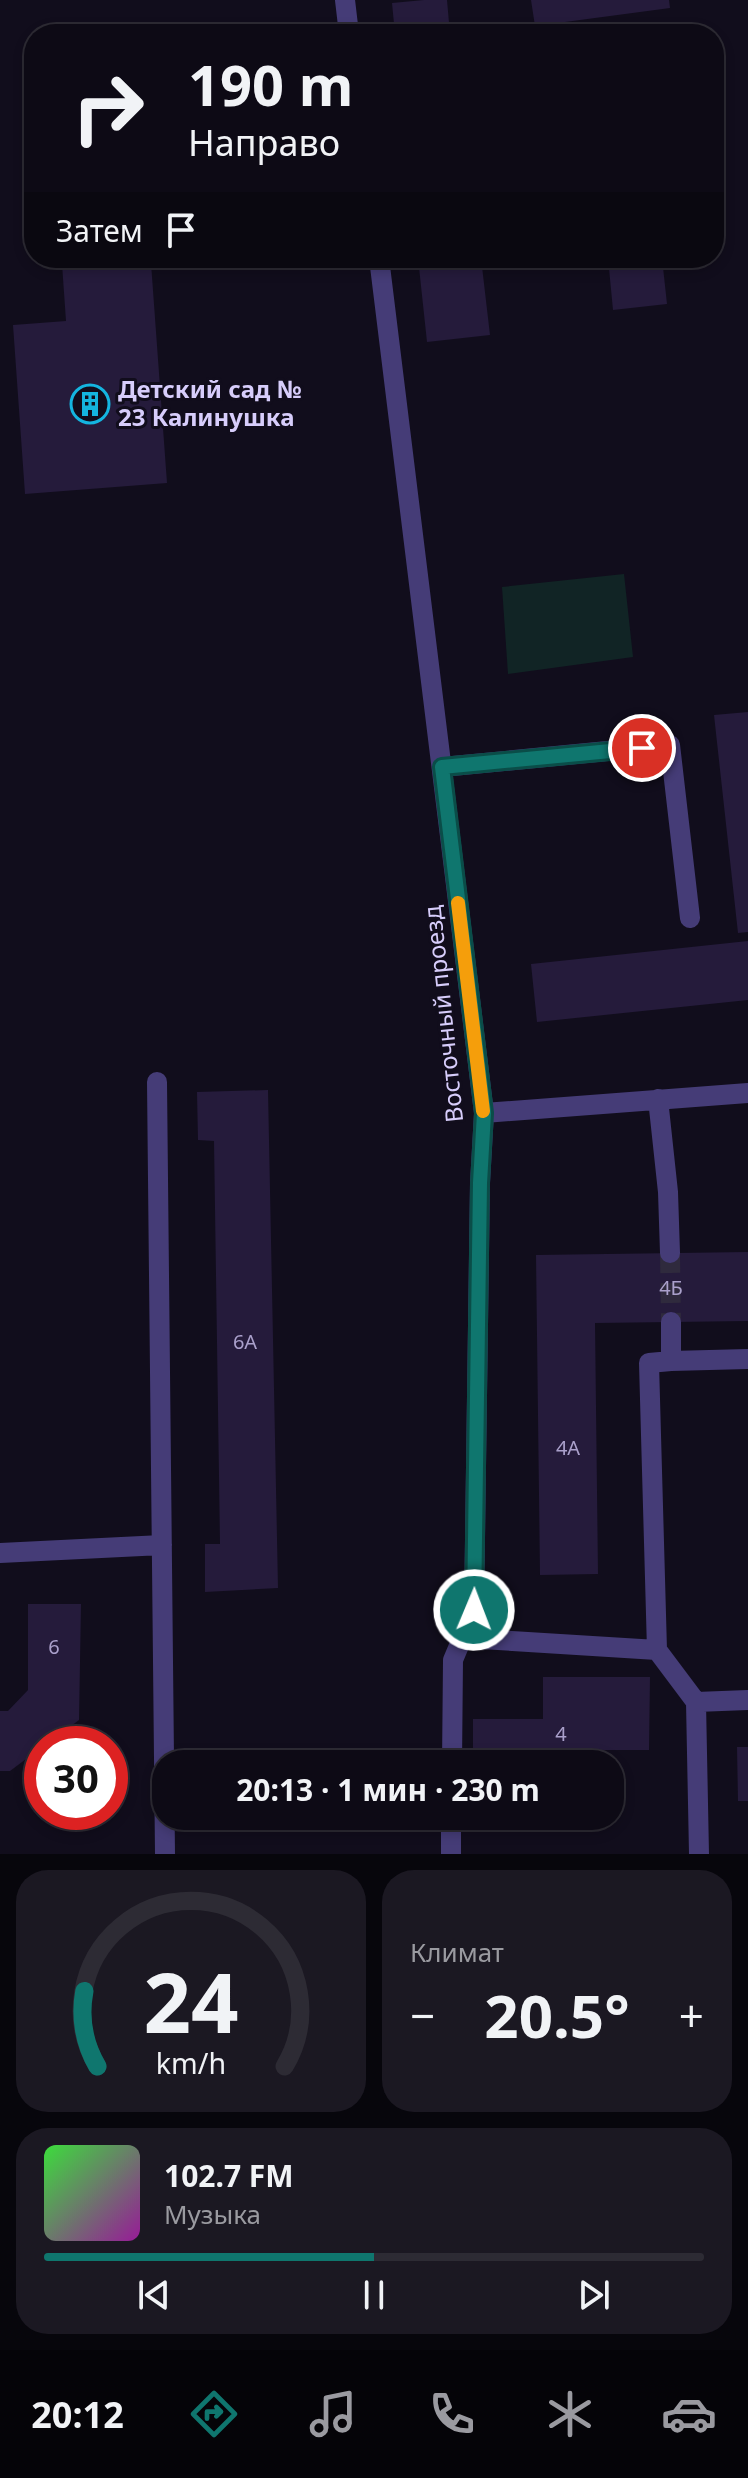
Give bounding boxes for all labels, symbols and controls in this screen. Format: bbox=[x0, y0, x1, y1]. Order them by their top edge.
text: 190 m bbox=[188, 46, 353, 122]
icon: right bbox=[56, 56, 160, 160]
text: Направо bbox=[188, 118, 340, 167]
icon: arrive bbox=[159, 208, 203, 252]
text: Затем bbox=[56, 210, 143, 251]
place label: Детский сад № 23 Калинушка bbox=[118, 372, 302, 433]
building icon: Детский сад № 23 Калинушка bbox=[69, 383, 111, 425]
pin bbox=[608, 714, 676, 782]
icon: arrive bbox=[620, 726, 664, 770]
street label: Восточный проезд bbox=[415, 904, 470, 1124]
house number: 4Б bbox=[659, 1274, 683, 1301]
house number: 6А bbox=[233, 1328, 257, 1355]
house number: 4А bbox=[556, 1434, 580, 1461]
position arrow bbox=[432, 1568, 516, 1652]
house number: 6 bbox=[48, 1633, 60, 1660]
house number: 4 bbox=[555, 1720, 567, 1747]
speed limit sign: 30 bbox=[24, 1726, 128, 1830]
text: 20:13 · 1 мин · 230 m bbox=[236, 1769, 540, 1810]
text: Климат bbox=[410, 1934, 504, 1970]
text: 24 bbox=[143, 1944, 239, 2057]
text: 20.5° bbox=[484, 1974, 630, 2056]
text: − bbox=[410, 1985, 435, 2045]
text: + bbox=[679, 1985, 704, 2045]
text: km/h bbox=[156, 2043, 226, 2082]
text: 102.7 FM bbox=[164, 2155, 294, 2196]
text: Музыка bbox=[164, 2196, 261, 2232]
icon: previous bbox=[132, 2273, 176, 2317]
icon: pause bbox=[352, 2273, 396, 2317]
icon: next bbox=[572, 2273, 616, 2317]
icon: directions bbox=[186, 2386, 242, 2442]
icon: music bbox=[305, 2386, 361, 2442]
icon: phone bbox=[424, 2386, 480, 2442]
icon: climate bbox=[542, 2386, 598, 2442]
icon: car bbox=[661, 2386, 717, 2442]
text: 20:12 bbox=[31, 2390, 124, 2439]

